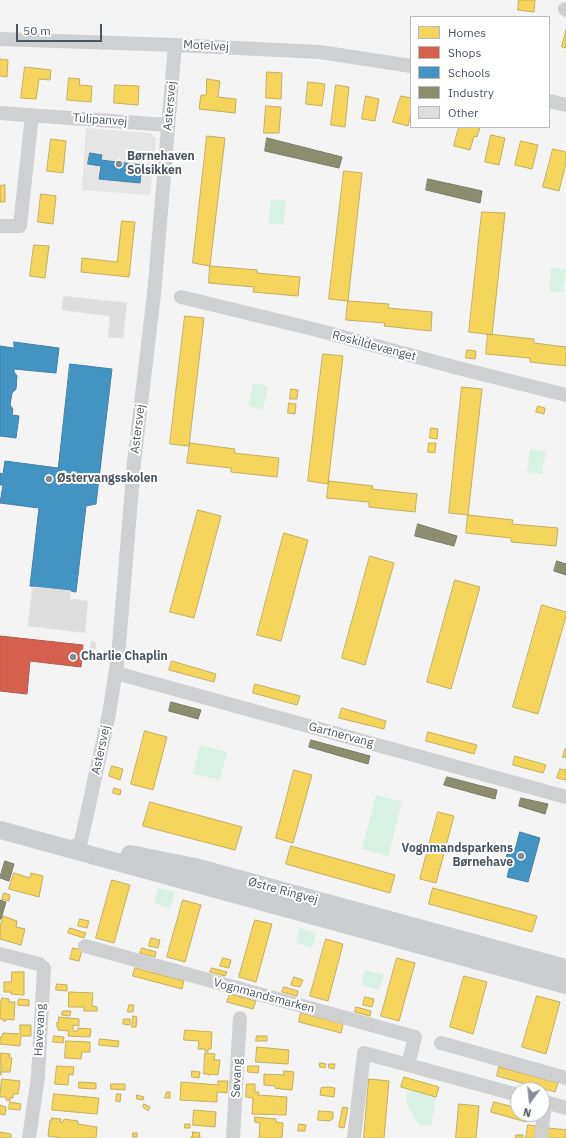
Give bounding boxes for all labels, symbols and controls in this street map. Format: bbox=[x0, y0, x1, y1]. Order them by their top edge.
scale bar bbox=[18, 16, 104, 42]
legend bbox=[410, 16, 550, 128]
text: 50 m bbox=[23, 23, 51, 38]
text: Homes bbox=[448, 25, 486, 40]
street label: Motelvej bbox=[183, 38, 229, 54]
text: Shops bbox=[448, 45, 481, 60]
text: Schools bbox=[448, 65, 490, 80]
street label: Astersvej bbox=[161, 81, 179, 131]
text: Industry bbox=[448, 85, 494, 100]
text: Other bbox=[448, 105, 479, 120]
street label: Tulipanvej bbox=[72, 111, 128, 129]
place label: Børnehaven Solsikken bbox=[127, 150, 195, 178]
marker: Børnehaven Solsikken bbox=[114, 159, 124, 169]
street label: Roskildevænget bbox=[331, 328, 417, 364]
street label: Astersvej bbox=[128, 403, 148, 455]
place label: Østervangsskolen bbox=[57, 472, 158, 486]
marker: Østervangsskolen bbox=[44, 474, 54, 484]
place label: Charlie Chaplin bbox=[81, 650, 168, 664]
marker: Charlie Chaplin bbox=[68, 652, 78, 662]
street label: Gartnervang bbox=[307, 719, 375, 751]
street label: Astersvej bbox=[89, 724, 113, 776]
place label: Vognmandsparkens Børnehave bbox=[402, 842, 513, 870]
marker: Vognmandsparkens Børnehave bbox=[516, 851, 526, 861]
street label: Østre Ringvej bbox=[247, 875, 319, 907]
street label: Vognmandsmarken bbox=[212, 976, 316, 1016]
street label: Havevang bbox=[31, 1003, 49, 1057]
street label: Søvang bbox=[229, 1058, 245, 1098]
north arrow bbox=[510, 1082, 550, 1122]
text: N bbox=[521, 1105, 533, 1120]

